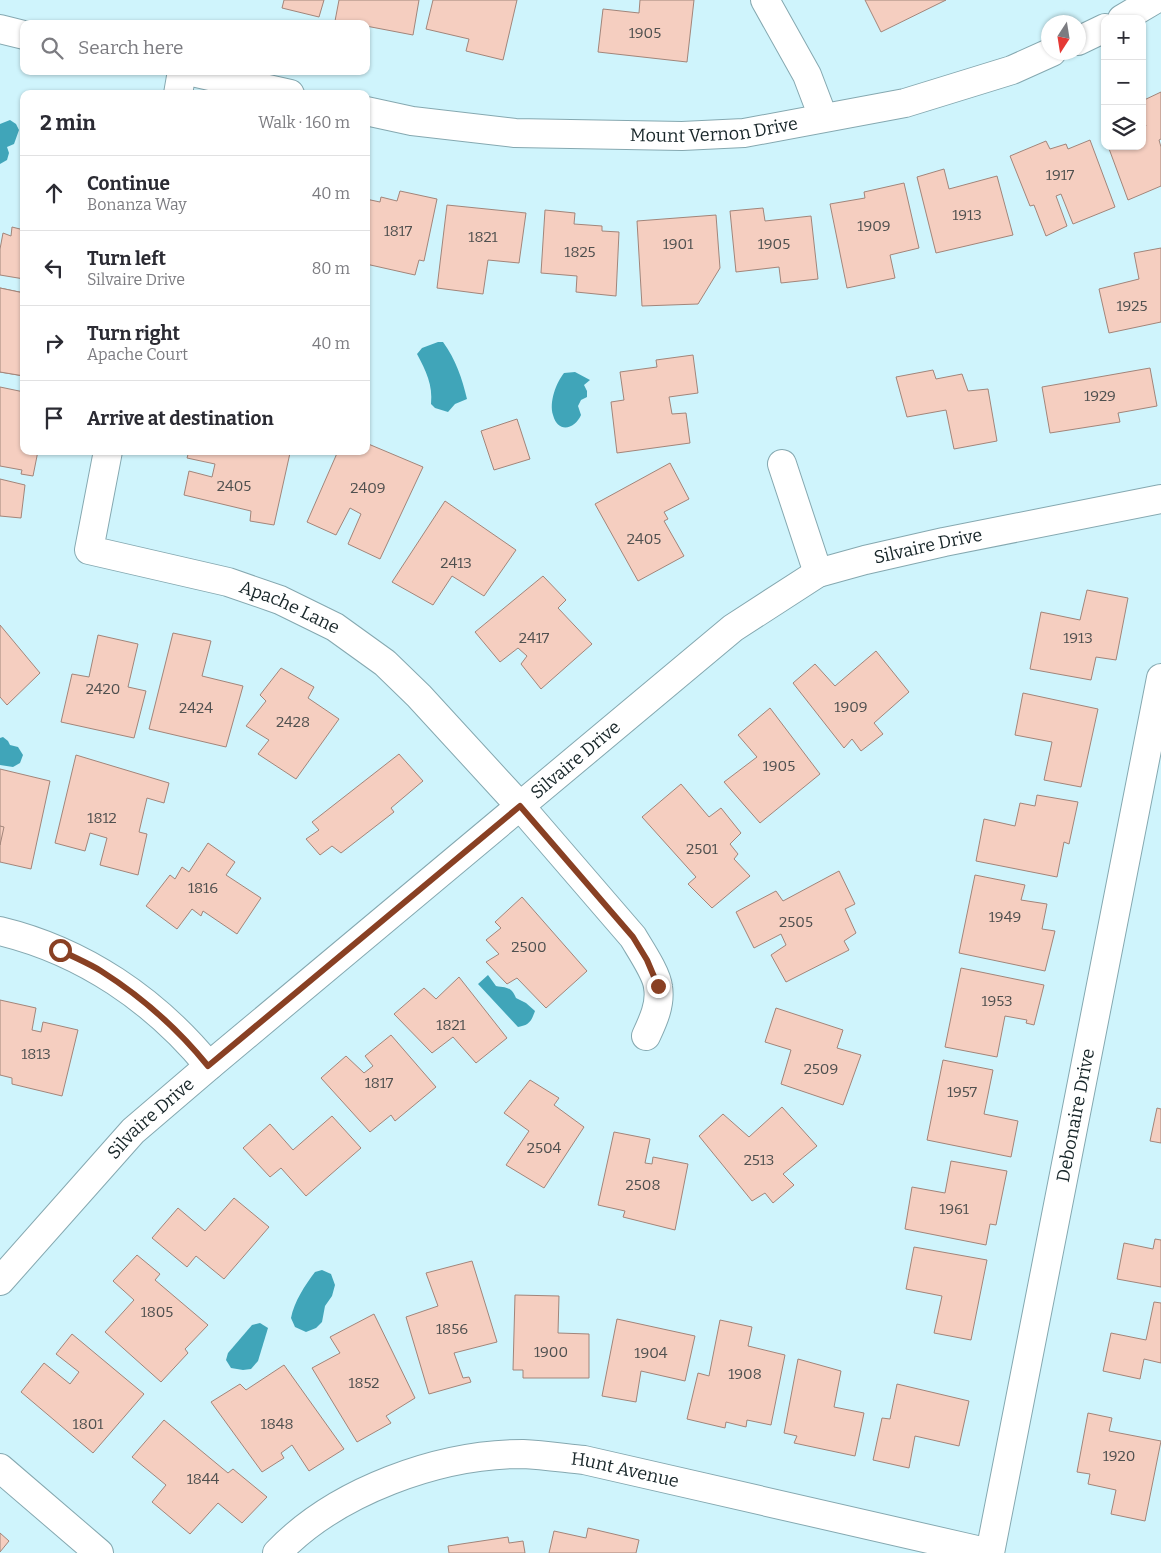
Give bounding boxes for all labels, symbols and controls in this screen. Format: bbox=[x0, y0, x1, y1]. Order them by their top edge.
north arrow bbox=[1041, 15, 1086, 60]
map controls bbox=[1101, 15, 1146, 150]
button: + bbox=[1101, 15, 1146, 60]
search box bbox=[20, 20, 370, 75]
house number: 1905 bbox=[629, 24, 661, 42]
icon: search bbox=[38, 34, 66, 62]
text: Search here bbox=[78, 36, 183, 59]
button: − bbox=[1101, 60, 1146, 105]
button: layers bbox=[1101, 105, 1146, 150]
text: 2 min bbox=[40, 110, 96, 136]
street label: Mount Vernon Drive bbox=[630, 112, 800, 147]
text: Walk · 160 m bbox=[258, 113, 350, 132]
house number: 1917 bbox=[1046, 166, 1075, 184]
text: Continue bbox=[87, 172, 170, 195]
icon: ahead bbox=[40, 179, 68, 207]
text: 40 m bbox=[312, 184, 350, 203]
text: Bonanza Way bbox=[87, 195, 187, 214]
house number: 1913 bbox=[952, 206, 982, 224]
house number: 1909 bbox=[857, 217, 891, 235]
house number: 1817 bbox=[384, 222, 413, 240]
house number: 1821 bbox=[468, 228, 498, 246]
house number: 1901 bbox=[663, 235, 693, 253]
house number: 1905 bbox=[758, 235, 790, 253]
house number: 1825 bbox=[564, 243, 596, 261]
text: Turn left bbox=[87, 247, 166, 270]
icon: left bbox=[40, 254, 68, 282]
text: 80 m bbox=[312, 259, 350, 278]
text: Silvaire Drive bbox=[87, 270, 185, 289]
house number: 1925 bbox=[1116, 297, 1148, 315]
text: Turn right bbox=[87, 322, 180, 345]
icon: right bbox=[40, 329, 68, 357]
text: 40 m bbox=[312, 334, 350, 353]
text: Apache Court bbox=[87, 345, 188, 364]
house number: 1929 bbox=[1084, 387, 1116, 405]
icon: arrive bbox=[40, 404, 68, 432]
text: Arrive at destination bbox=[87, 407, 274, 430]
house number: 2405 bbox=[217, 477, 251, 495]
house number: 2409 bbox=[350, 479, 386, 497]
street label: Silvaire Drive bbox=[872, 524, 984, 569]
house number: 2405 bbox=[627, 530, 661, 548]
house number: 2413 bbox=[440, 554, 472, 572]
street label: Apache Lane bbox=[237, 576, 343, 639]
house number: 2417 bbox=[519, 629, 550, 647]
house number: 1913 bbox=[1063, 629, 1093, 647]
house number: 2420 bbox=[86, 680, 120, 698]
house number: 1909 bbox=[834, 698, 868, 716]
house number: 2424 bbox=[179, 699, 213, 717]
house number: 2428 bbox=[276, 713, 310, 731]
street label: Silvaire Drive bbox=[526, 716, 625, 804]
house number: 1905 bbox=[763, 757, 795, 775]
house number: 1812 bbox=[87, 809, 117, 827]
house number: 2501 bbox=[686, 840, 718, 858]
house number: 1816 bbox=[188, 879, 218, 897]
house number: 1949 bbox=[989, 908, 1021, 926]
house number: 2505 bbox=[779, 913, 813, 931]
house number: 2500 bbox=[511, 938, 547, 956]
route start bbox=[49, 939, 72, 962]
route end bbox=[647, 975, 670, 998]
house number: 1953 bbox=[981, 992, 1013, 1010]
house number: 1821 bbox=[436, 1016, 466, 1034]
house number: 1813 bbox=[21, 1045, 51, 1063]
street label: Debonaire Drive bbox=[1052, 1047, 1099, 1184]
house number: 2509 bbox=[804, 1060, 838, 1078]
street label: Silvaire Drive bbox=[102, 1073, 198, 1163]
house number: 1817 bbox=[365, 1074, 394, 1092]
house number: 1957 bbox=[947, 1083, 978, 1101]
house number: 2504 bbox=[527, 1139, 562, 1157]
house number: 2513 bbox=[744, 1151, 774, 1169]
house number: 2508 bbox=[626, 1176, 660, 1194]
house number: 1961 bbox=[939, 1200, 969, 1218]
house number: 1805 bbox=[141, 1303, 173, 1321]
house number: 1856 bbox=[436, 1320, 468, 1338]
house number: 1900 bbox=[534, 1343, 568, 1361]
house number: 1904 bbox=[634, 1344, 668, 1362]
house number: 1908 bbox=[728, 1365, 762, 1383]
house number: 1852 bbox=[348, 1374, 380, 1392]
house number: 1801 bbox=[73, 1415, 103, 1433]
house number: 1848 bbox=[261, 1415, 293, 1433]
house number: 1920 bbox=[1103, 1447, 1135, 1465]
street label: Hunt Avenue bbox=[570, 1448, 681, 1492]
house number: 1844 bbox=[187, 1470, 220, 1488]

